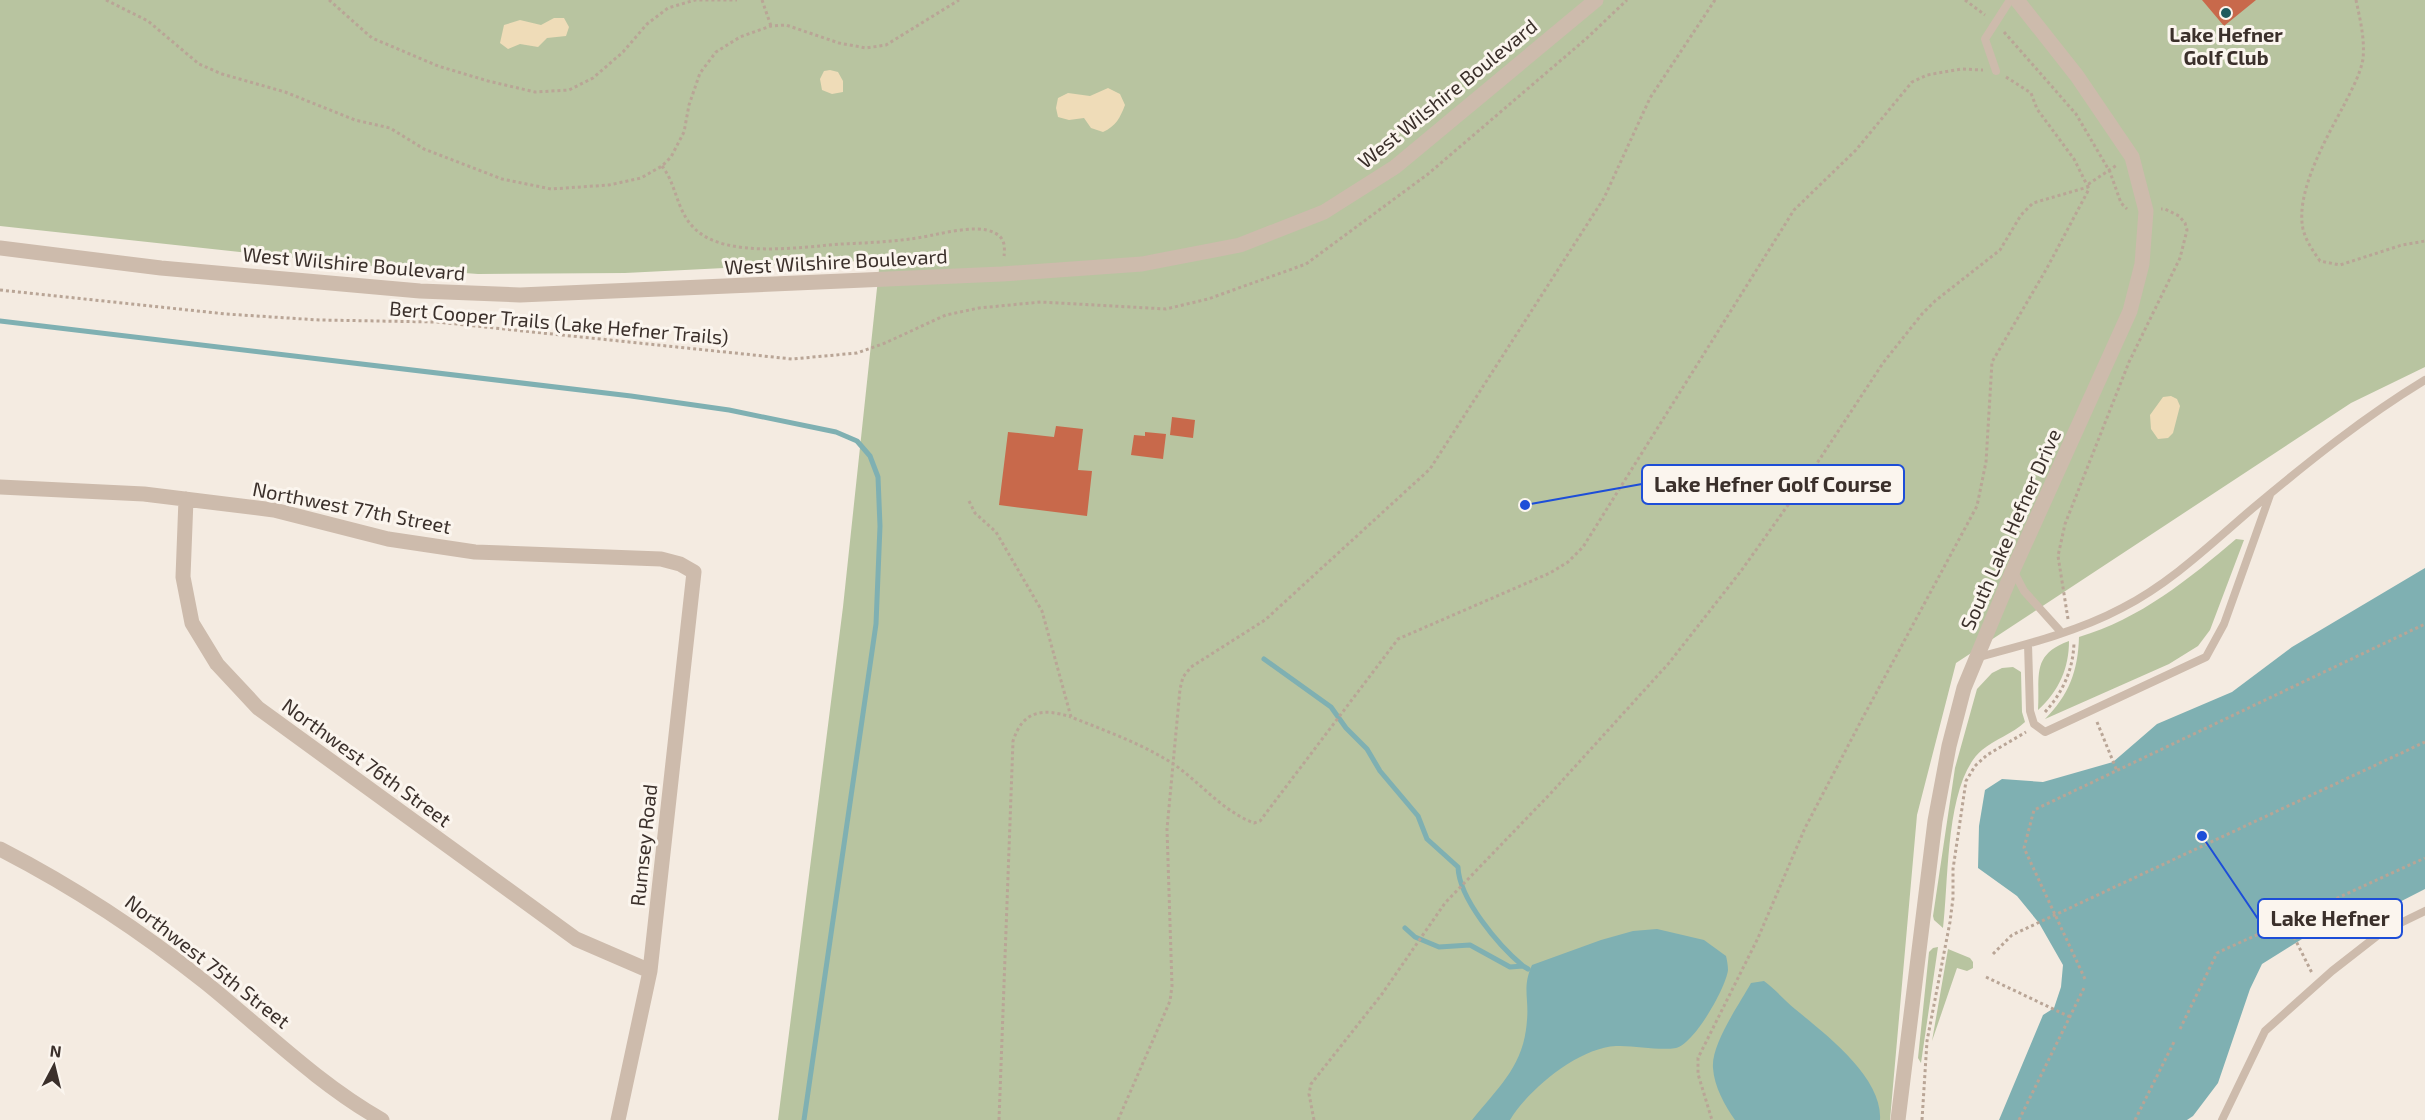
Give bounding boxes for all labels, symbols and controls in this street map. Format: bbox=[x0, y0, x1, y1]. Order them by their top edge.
marker: Lake Hefner Golf Club bbox=[2219, 6, 2233, 20]
street label: West Wilshire Boulevard bbox=[1353, 13, 1541, 173]
place label: Lake Hefner Golf Club bbox=[2169, 22, 2283, 69]
street label: West Wilshire Boulevard bbox=[242, 241, 466, 285]
street label: West Wilshire Boulevard bbox=[724, 243, 948, 279]
street label: Bert Cooper Trails (Lake Hefner Trails) bbox=[388, 295, 730, 349]
street label: South Lake Hefner Drive bbox=[1955, 425, 2065, 633]
callout: Lake Hefner Golf Course bbox=[1642, 465, 1904, 504]
text: Lake Hefner Golf Course bbox=[1654, 471, 1892, 496]
street label: Northwest 77th Street bbox=[251, 476, 454, 538]
street label: Northwest 76th Street bbox=[278, 693, 457, 832]
street label: Rumsey Road bbox=[625, 783, 661, 907]
street label: Northwest 75th Street bbox=[121, 889, 295, 1033]
callout: Lake Hefner bbox=[2258, 899, 2402, 938]
text: Lake Hefner bbox=[2270, 905, 2390, 930]
north arrow bbox=[24, 1036, 84, 1096]
text: N bbox=[49, 1040, 63, 1061]

